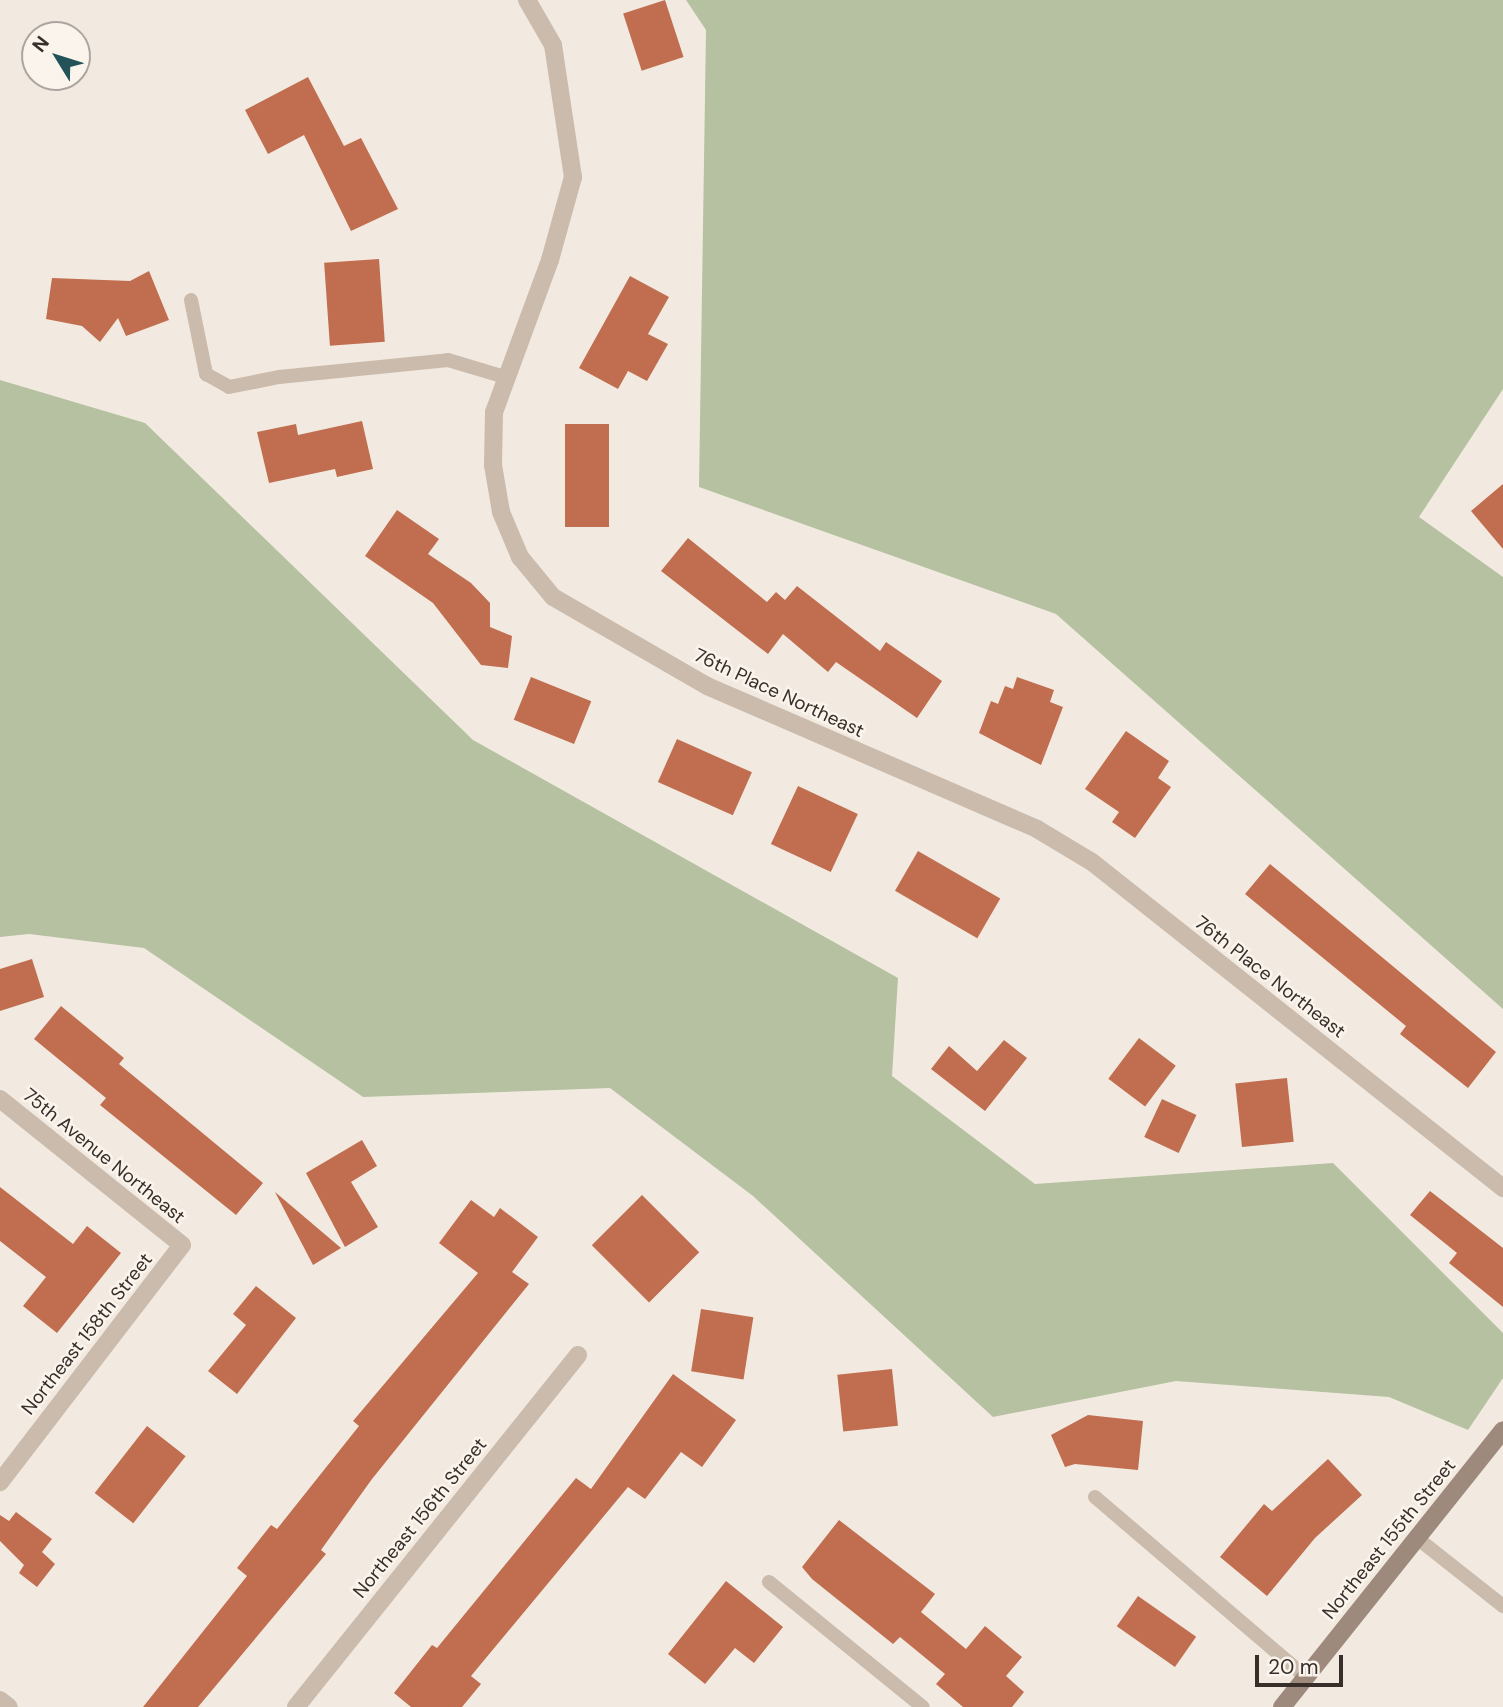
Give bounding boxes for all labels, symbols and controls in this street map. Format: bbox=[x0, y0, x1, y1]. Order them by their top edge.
north arrow bbox=[21, 21, 91, 91]
text: N bbox=[27, 31, 55, 57]
street label: 76th Place Northeast bbox=[690, 644, 868, 742]
street label: 76th Place Northeast bbox=[1190, 911, 1350, 1043]
street label: 75th Avenue Northeast bbox=[18, 1084, 190, 1228]
street label: Northeast 158th Street bbox=[17, 1249, 157, 1419]
street label: Northeast 156th Street bbox=[348, 1433, 492, 1603]
street label: Northeast 155th Street bbox=[1318, 1455, 1460, 1623]
scale bar bbox=[1258, 1640, 1346, 1684]
text: 20 m bbox=[1268, 1653, 1319, 1681]

